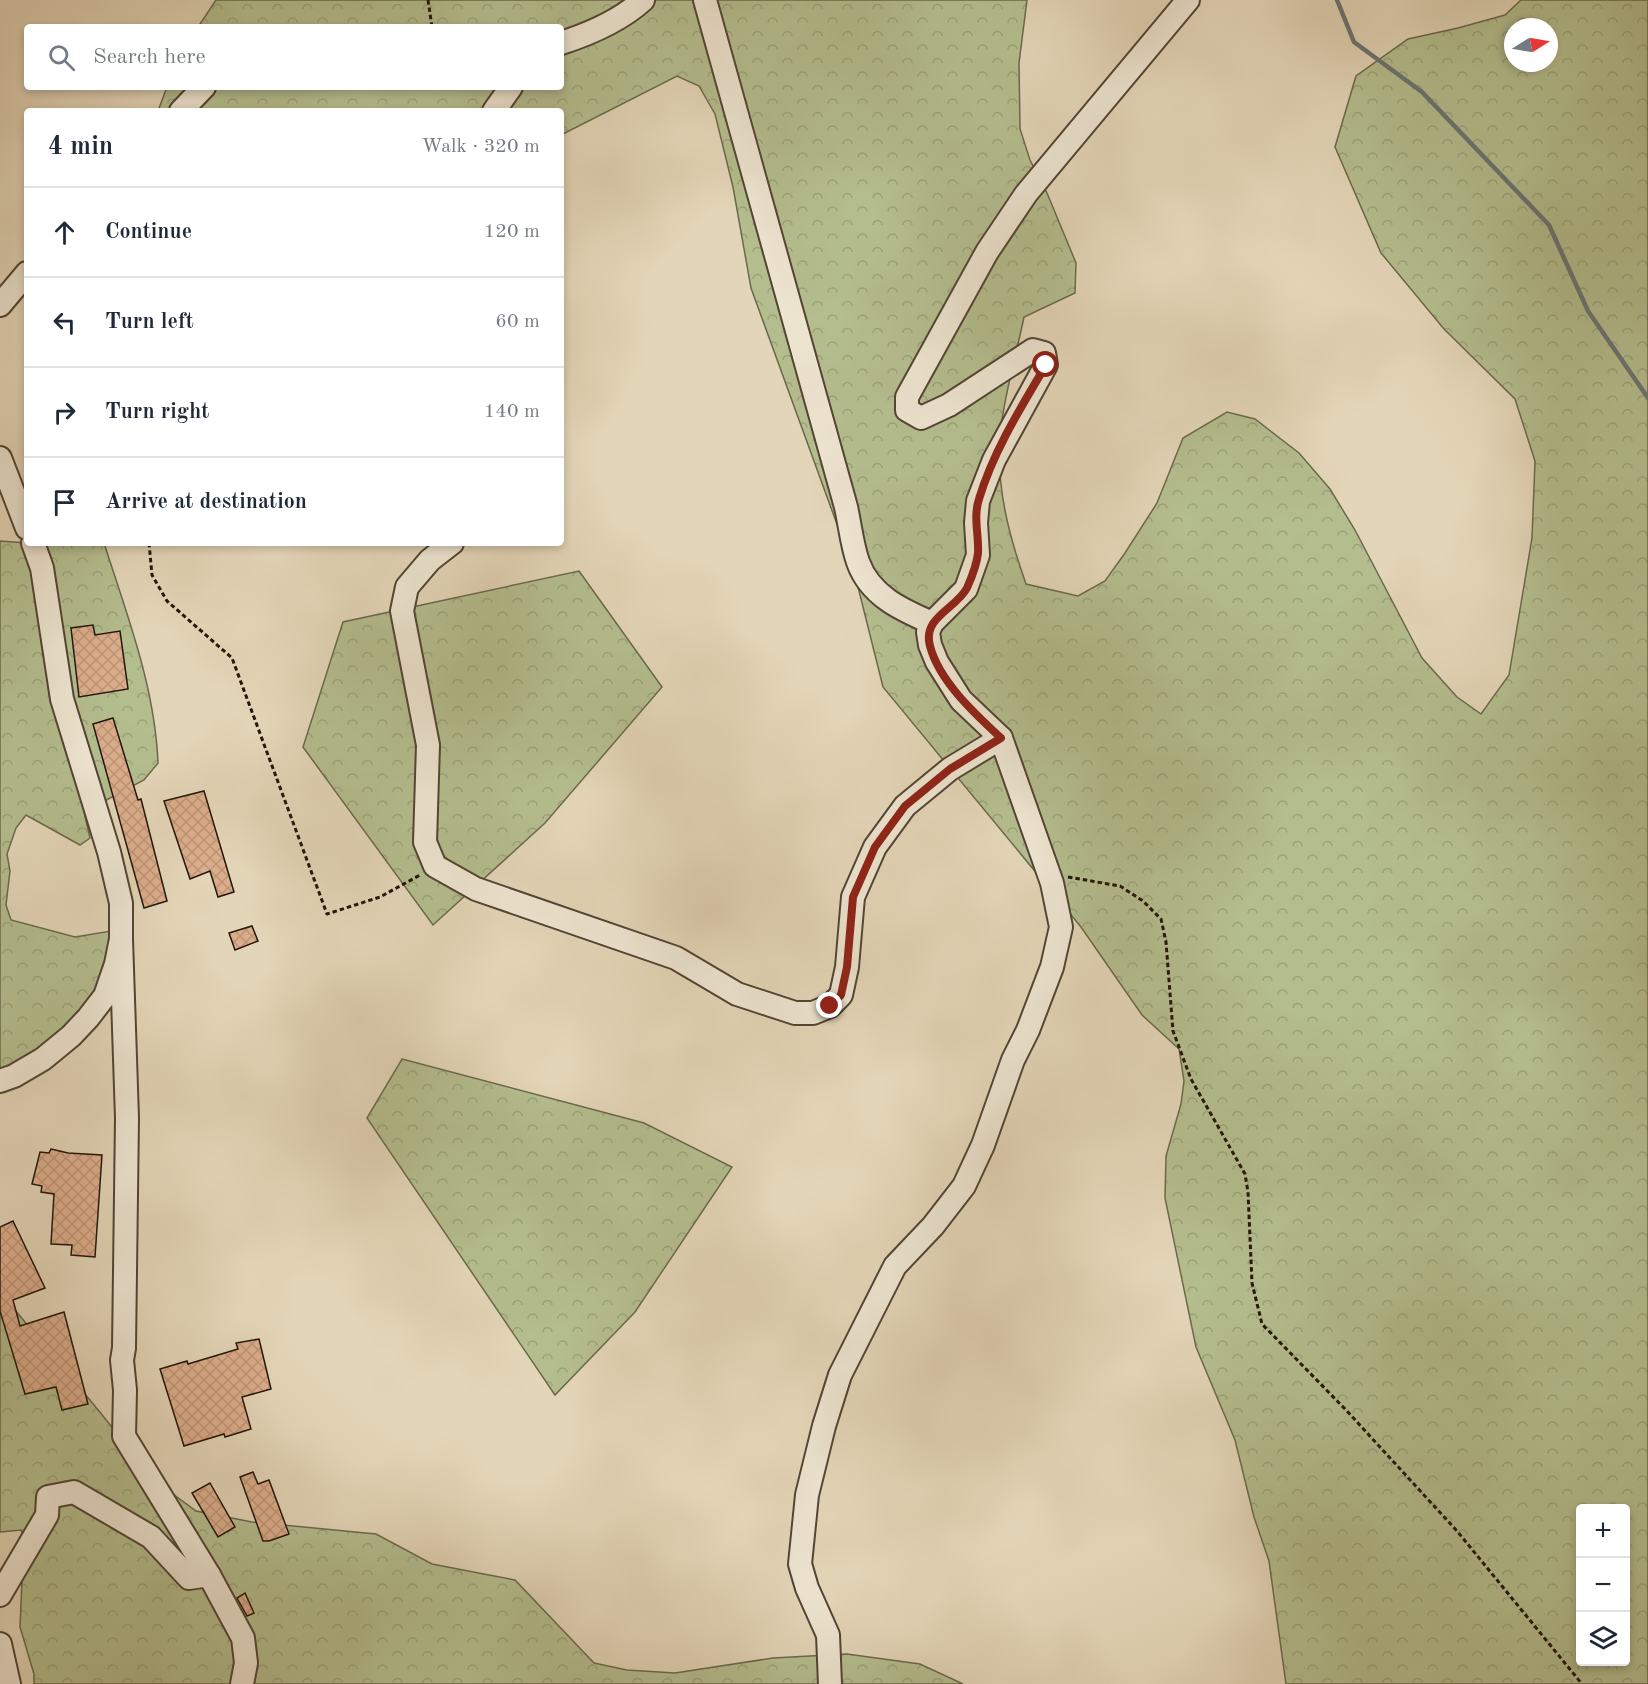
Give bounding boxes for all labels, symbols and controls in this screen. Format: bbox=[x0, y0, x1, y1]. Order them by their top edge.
north arrow bbox=[1504, 18, 1558, 72]
search box bbox=[24, 24, 564, 90]
icon: search bbox=[45, 41, 78, 74]
text: Search here bbox=[93, 46, 206, 68]
text: 4 min bbox=[48, 134, 113, 160]
text: Walk · 320 m bbox=[421, 137, 540, 157]
icon: ahead bbox=[48, 216, 81, 249]
text: Continue bbox=[105, 221, 192, 243]
text: 120 m bbox=[484, 222, 540, 242]
icon: left bbox=[48, 306, 81, 339]
text: Turn left bbox=[105, 311, 194, 333]
text: 60 m bbox=[495, 312, 540, 332]
route start bbox=[1032, 351, 1058, 377]
icon: right bbox=[48, 396, 81, 429]
text: Turn right bbox=[105, 401, 209, 423]
text: 140 m bbox=[484, 402, 540, 422]
icon: arrive bbox=[48, 486, 81, 519]
text: Arrive at destination bbox=[105, 491, 307, 513]
route end bbox=[816, 992, 842, 1018]
map controls bbox=[1576, 1504, 1630, 1666]
button: + bbox=[1576, 1504, 1630, 1558]
button: − bbox=[1576, 1558, 1630, 1612]
button: layers bbox=[1576, 1612, 1630, 1666]

